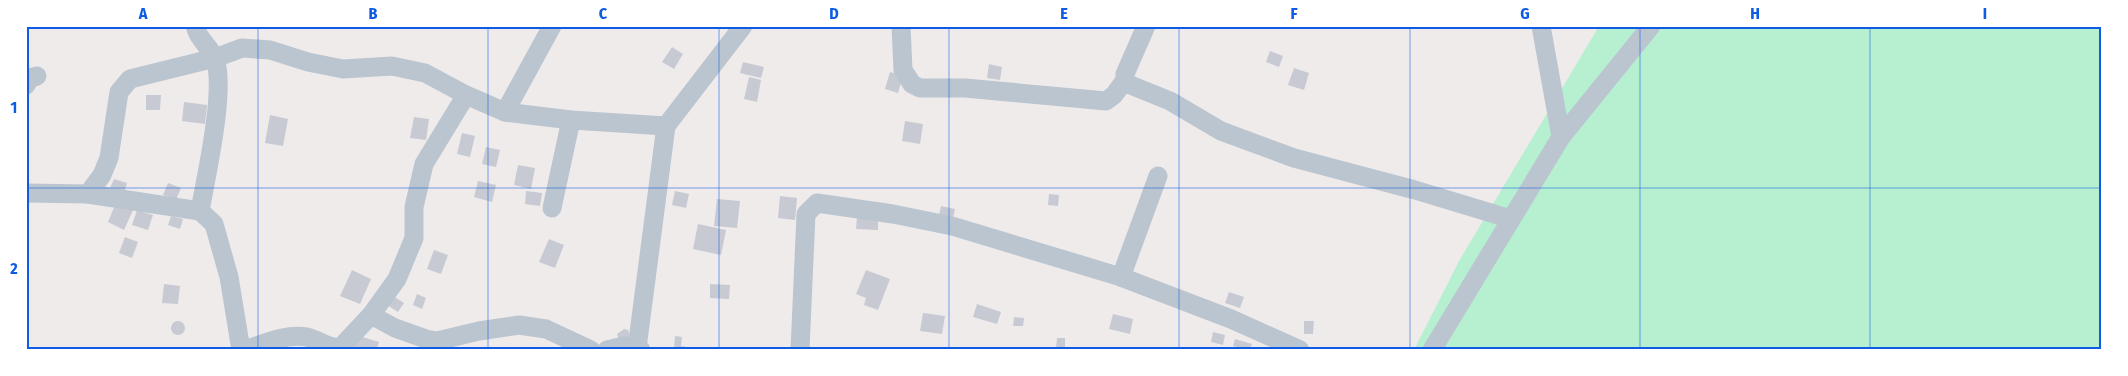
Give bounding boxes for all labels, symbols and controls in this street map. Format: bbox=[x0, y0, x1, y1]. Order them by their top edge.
text: A bbox=[138, 4, 148, 23]
text: B bbox=[369, 4, 378, 23]
text: C bbox=[599, 4, 608, 23]
text: D bbox=[829, 4, 839, 23]
text: E bbox=[1060, 4, 1068, 23]
text: F bbox=[1290, 4, 1298, 23]
text: G bbox=[1520, 4, 1530, 23]
text: H bbox=[1750, 4, 1760, 23]
text: I bbox=[1983, 4, 1987, 23]
text: 1 bbox=[11, 98, 17, 117]
text: 2 bbox=[9, 259, 18, 278]

